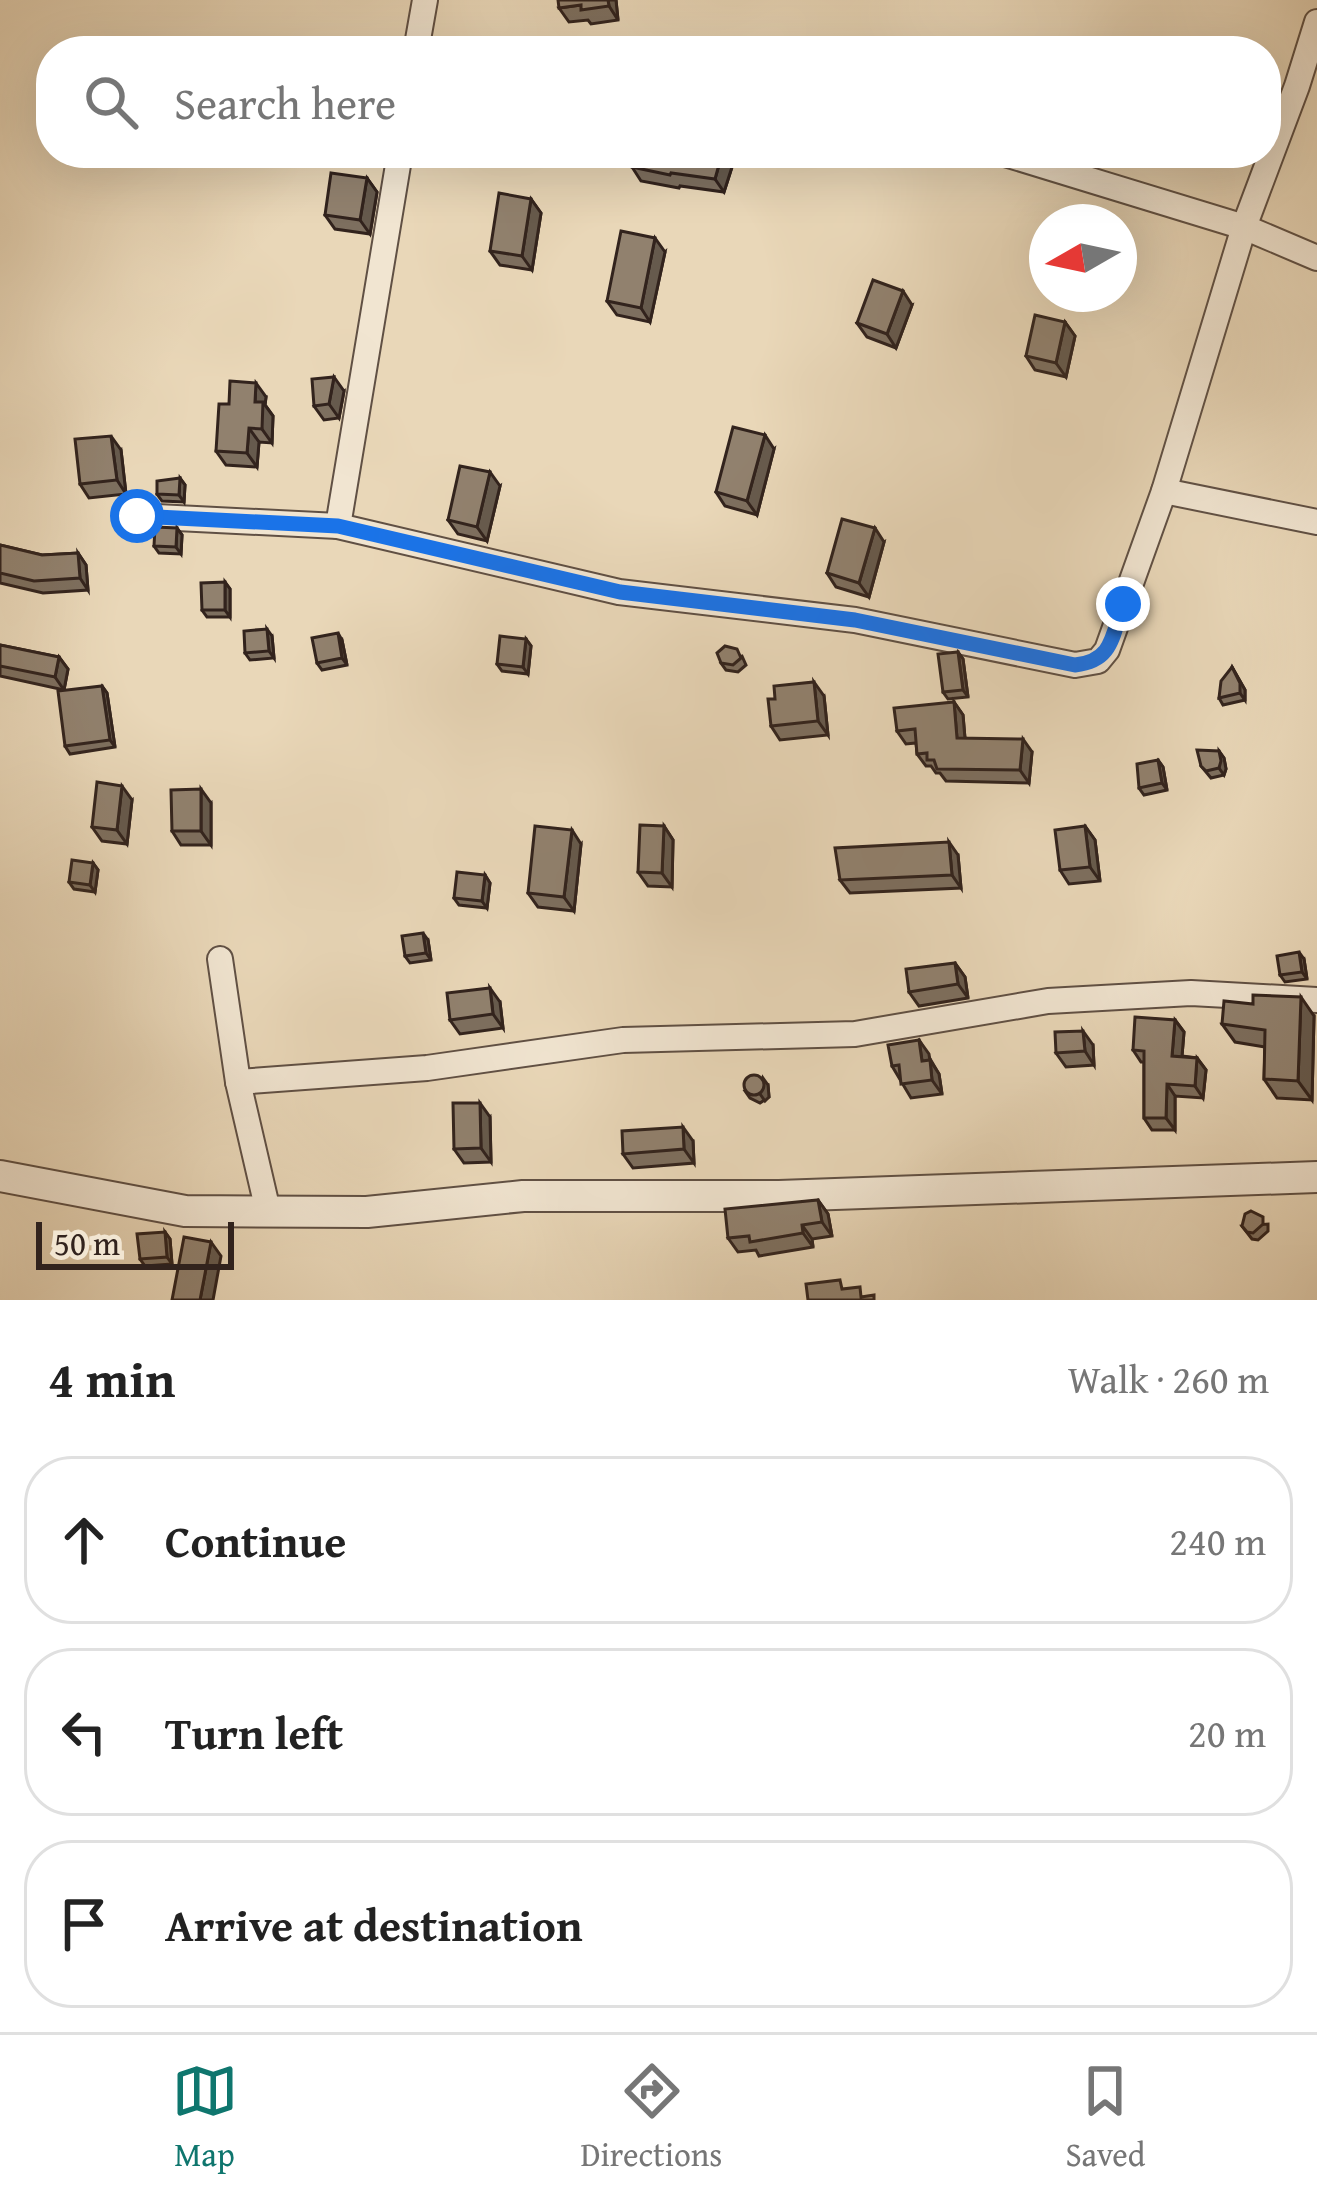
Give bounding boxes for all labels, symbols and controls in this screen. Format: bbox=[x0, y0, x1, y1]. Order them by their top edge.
search box bbox=[36, 36, 1281, 168]
icon: search bbox=[78, 69, 144, 135]
text: Search here bbox=[174, 70, 396, 135]
north arrow bbox=[1029, 204, 1137, 312]
route start bbox=[110, 489, 164, 543]
route end bbox=[1096, 577, 1150, 631]
scale bar bbox=[36, 1216, 234, 1269]
text: 50 m bbox=[54, 1219, 120, 1267]
text: 4 min bbox=[48, 1341, 175, 1416]
text: Walk · 260 m bbox=[1068, 1350, 1269, 1407]
icon: ahead bbox=[51, 1507, 117, 1573]
text: Continue bbox=[165, 1508, 346, 1573]
text: 240 m bbox=[1169, 1512, 1266, 1569]
icon: left bbox=[51, 1699, 117, 1765]
text: Turn left bbox=[165, 1700, 343, 1765]
text: 20 m bbox=[1188, 1704, 1266, 1761]
icon: arrive bbox=[51, 1891, 117, 1957]
text: Arrive at destination bbox=[165, 1892, 583, 1957]
tab: Map bbox=[172, 2058, 238, 2178]
tab: Directions bbox=[581, 2058, 722, 2178]
tab: Saved bbox=[1066, 2058, 1145, 2178]

